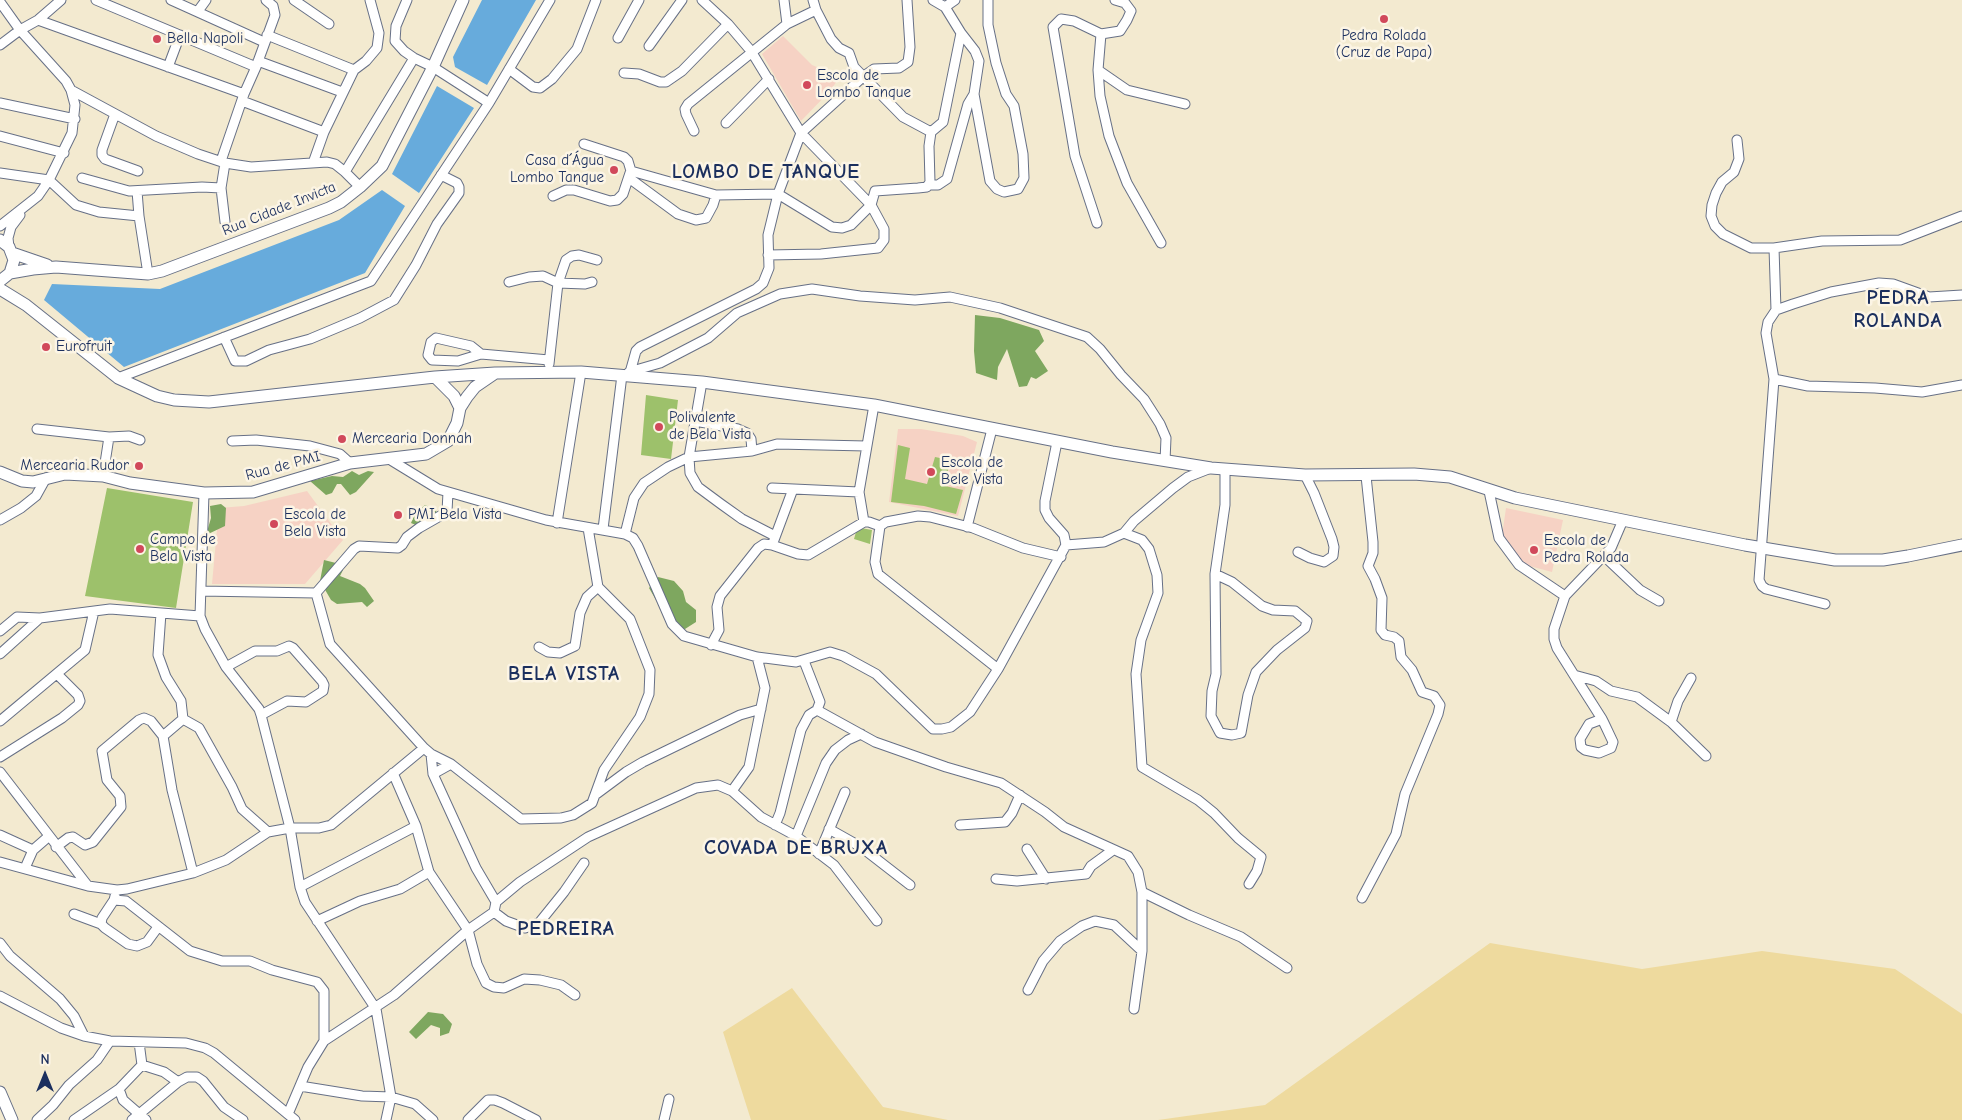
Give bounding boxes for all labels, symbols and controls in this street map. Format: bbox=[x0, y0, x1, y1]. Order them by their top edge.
marker: Pedra Rolada (Cruz de Papa) bbox=[1378, 13, 1390, 25]
place label: Pedra Rolada (Cruz de Papa) bbox=[1336, 27, 1432, 62]
place label: Bella Napoli bbox=[167, 30, 243, 48]
marker: Bella Napoli bbox=[151, 33, 163, 45]
place label: Escola de Lombo Tanque bbox=[817, 67, 911, 102]
marker: Escola de Lombo Tanque bbox=[801, 79, 813, 91]
place label: Casa d´Água Lombo Tanque bbox=[510, 152, 604, 187]
district label: LOMBO DE TANQUE bbox=[670, 160, 862, 184]
marker: Casa d´Água Lombo Tanque bbox=[608, 164, 620, 176]
street label: Rua Cidade Invicta bbox=[220, 178, 338, 240]
district label: PEDRA ROLANDA bbox=[1853, 286, 1943, 333]
place label: Eurofruit bbox=[56, 338, 112, 356]
marker: Eurofruit bbox=[40, 341, 52, 353]
place label: Polivalente de Bela Vista bbox=[669, 409, 752, 444]
marker: Polivalente de Bela Vista bbox=[653, 421, 665, 433]
place label: Mercearia Donnah bbox=[352, 430, 472, 448]
marker: Mercearia Donnah bbox=[336, 433, 348, 445]
street label: Rua de PMI bbox=[244, 447, 322, 485]
place label: Escola de Bele Vista bbox=[941, 454, 1003, 489]
place label: Mercearia Rudor bbox=[20, 457, 129, 475]
marker: Mercearia Rudor bbox=[133, 460, 145, 472]
marker: Escola de Bele Vista bbox=[925, 466, 937, 478]
place label: Escola de Bela Vista bbox=[284, 506, 346, 541]
place label: PMI Bela Vista bbox=[408, 506, 502, 524]
marker: PMI Bela Vista bbox=[392, 509, 404, 521]
marker: Escola de Bela Vista bbox=[268, 518, 280, 530]
place label: Campo de Bela Vista bbox=[150, 531, 216, 566]
place label: Escola de Pedra Rolada bbox=[1544, 532, 1629, 567]
marker: Campo de Bela Vista bbox=[134, 543, 146, 555]
marker: Escola de Pedra Rolada bbox=[1528, 544, 1540, 556]
district label: BELA VISTA bbox=[507, 662, 621, 686]
district label: COVADA DE BRUXA bbox=[702, 836, 890, 860]
district label: PEDREIRA bbox=[516, 917, 616, 941]
north arrow bbox=[20, 1050, 70, 1100]
text: N bbox=[40, 1051, 50, 1068]

